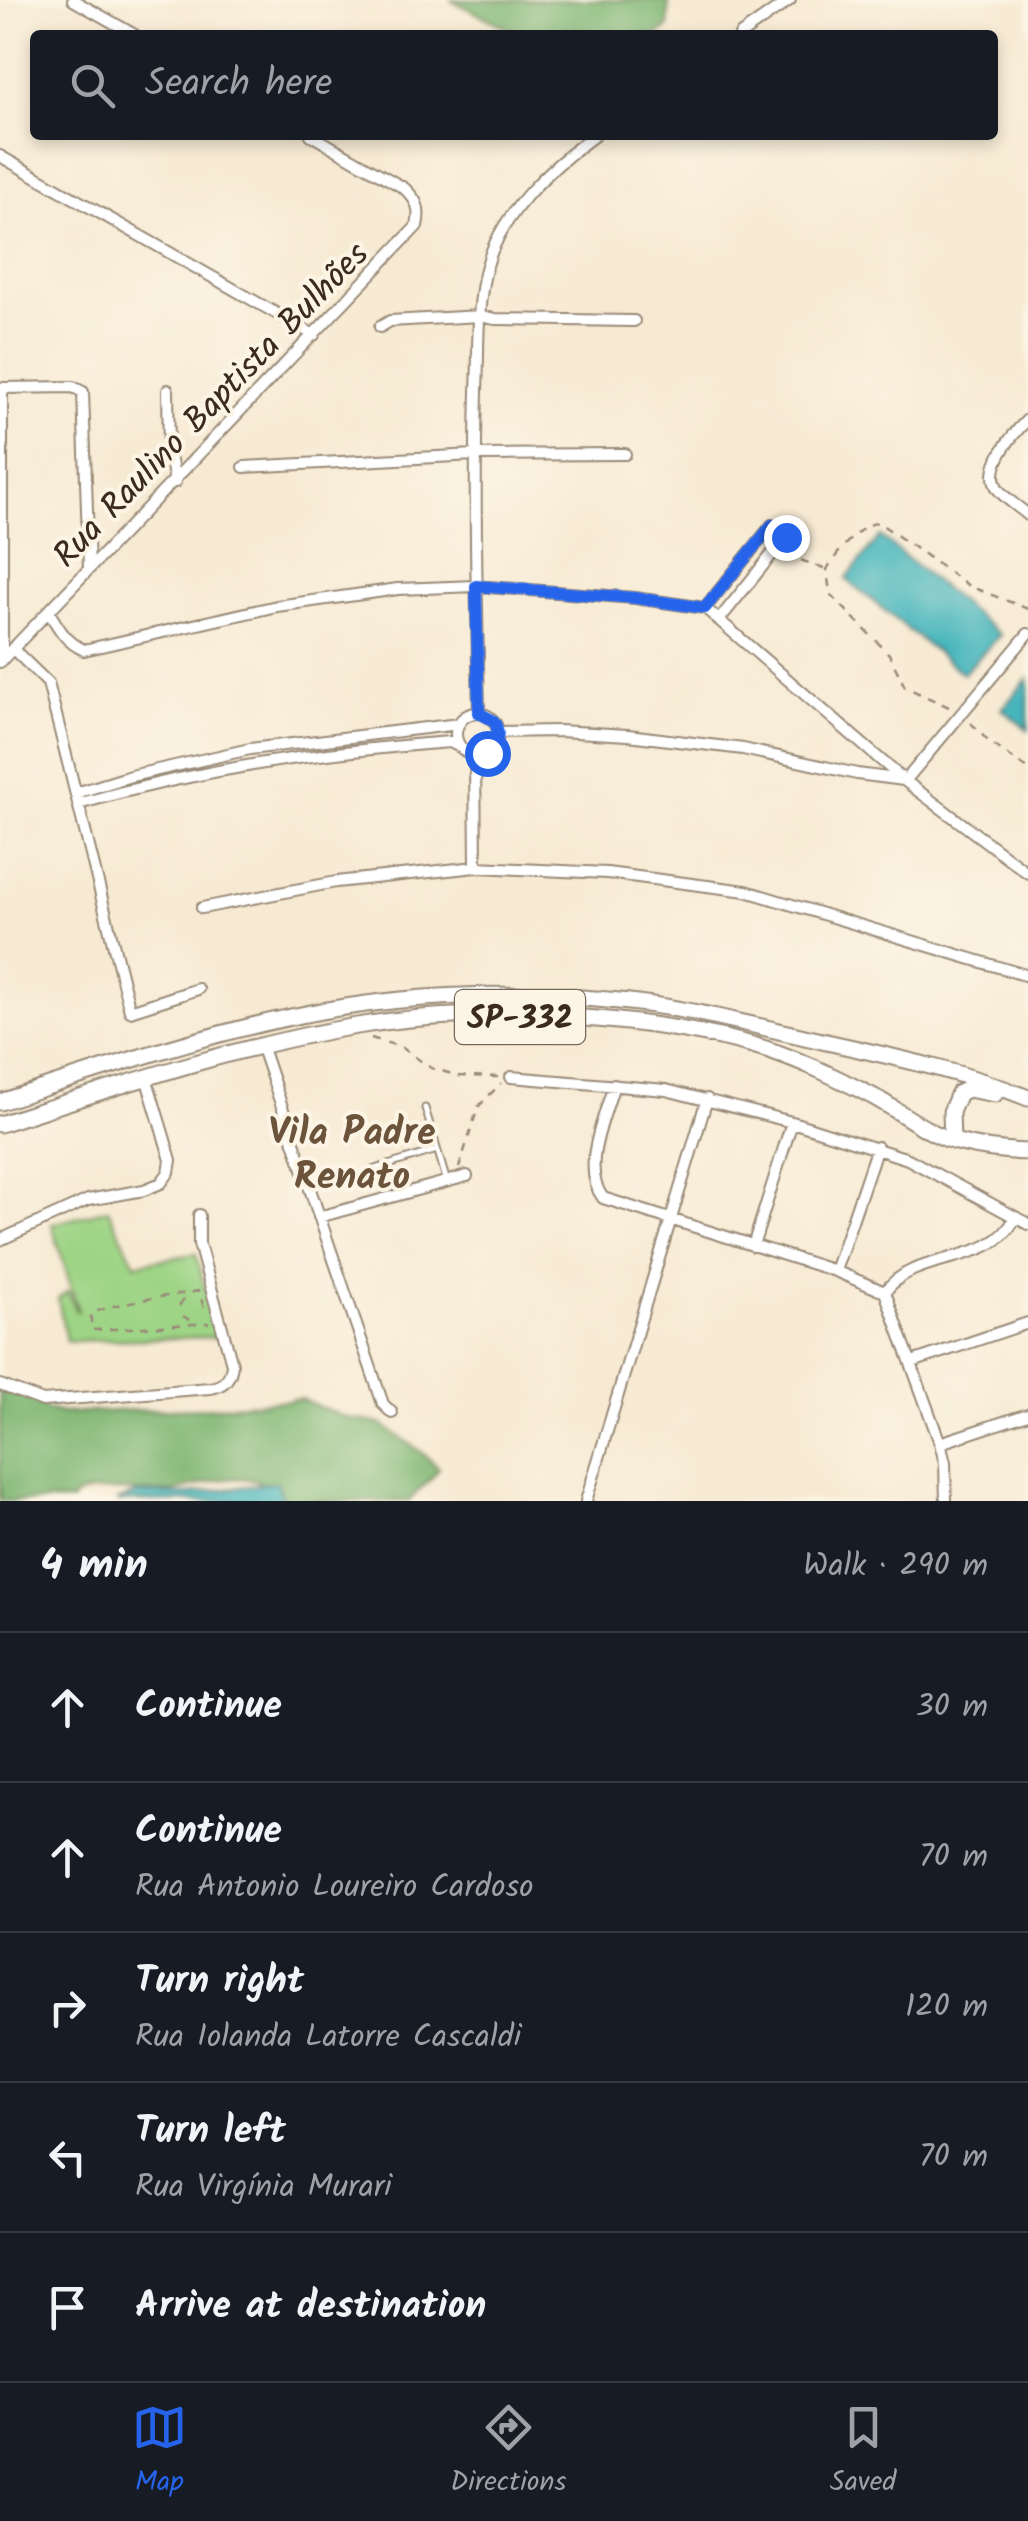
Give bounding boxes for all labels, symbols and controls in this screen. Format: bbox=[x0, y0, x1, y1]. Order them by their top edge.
search box bbox=[30, 30, 998, 140]
text: Search here bbox=[145, 55, 332, 115]
icon: search bbox=[65, 58, 120, 113]
street label: Rua Raulino Baptista Bulhões bbox=[41, 230, 384, 582]
route end bbox=[764, 515, 810, 561]
route start bbox=[465, 731, 511, 777]
road number: SP-332 bbox=[455, 990, 585, 1044]
district label: Vila Padre Renato bbox=[268, 1104, 436, 1208]
text: 4 min bbox=[40, 1533, 148, 1600]
text: Walk · 290 m bbox=[803, 1541, 988, 1592]
text: Continue bbox=[135, 1677, 282, 1737]
icon: ahead bbox=[40, 1680, 95, 1735]
text: 30 m bbox=[915, 1682, 988, 1733]
text: Continue bbox=[135, 1802, 282, 1862]
icon: ahead bbox=[40, 1830, 95, 1885]
text: 70 m bbox=[919, 1832, 988, 1883]
text: Rua Antonio Loureiro Cardoso bbox=[135, 1862, 534, 1913]
text: Turn right bbox=[135, 1952, 304, 2012]
icon: right bbox=[40, 1980, 95, 2035]
text: 120 m bbox=[905, 1982, 988, 2033]
text: Rua Iolanda Latorre Cascaldi bbox=[135, 2012, 521, 2063]
text: Turn left bbox=[135, 2102, 286, 2162]
icon: left bbox=[40, 2130, 95, 2185]
text: 70 m bbox=[919, 2132, 988, 2183]
text: Rua Virgínia Murari bbox=[135, 2162, 392, 2213]
text: Arrive at destination bbox=[135, 2277, 486, 2337]
icon: arrive bbox=[40, 2280, 95, 2335]
tab: Map bbox=[132, 2400, 187, 2505]
tab: Directions bbox=[450, 2400, 566, 2505]
tab: Saved bbox=[830, 2400, 896, 2505]

